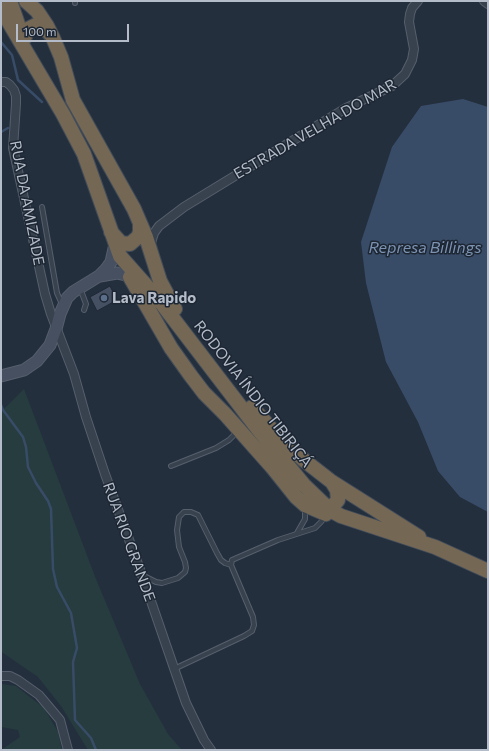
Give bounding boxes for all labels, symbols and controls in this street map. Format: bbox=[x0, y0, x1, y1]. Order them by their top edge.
scale bar bbox=[18, 16, 131, 42]
text: 100 m bbox=[23, 24, 57, 38]
street label: ESTRADA VELHA DO MAR bbox=[231, 75, 399, 183]
street label: RUA DA AMIZADE bbox=[6, 139, 48, 267]
water label: Represa Billings bbox=[368, 238, 482, 258]
place label: Lava Rapido bbox=[112, 289, 196, 307]
marker: Lava Rapido bbox=[99, 293, 109, 303]
street label: RODOVIA ÍNDIO TIBIRIÇÁ bbox=[190, 317, 316, 471]
street label: RUA RIO GRANDE bbox=[99, 480, 159, 604]

